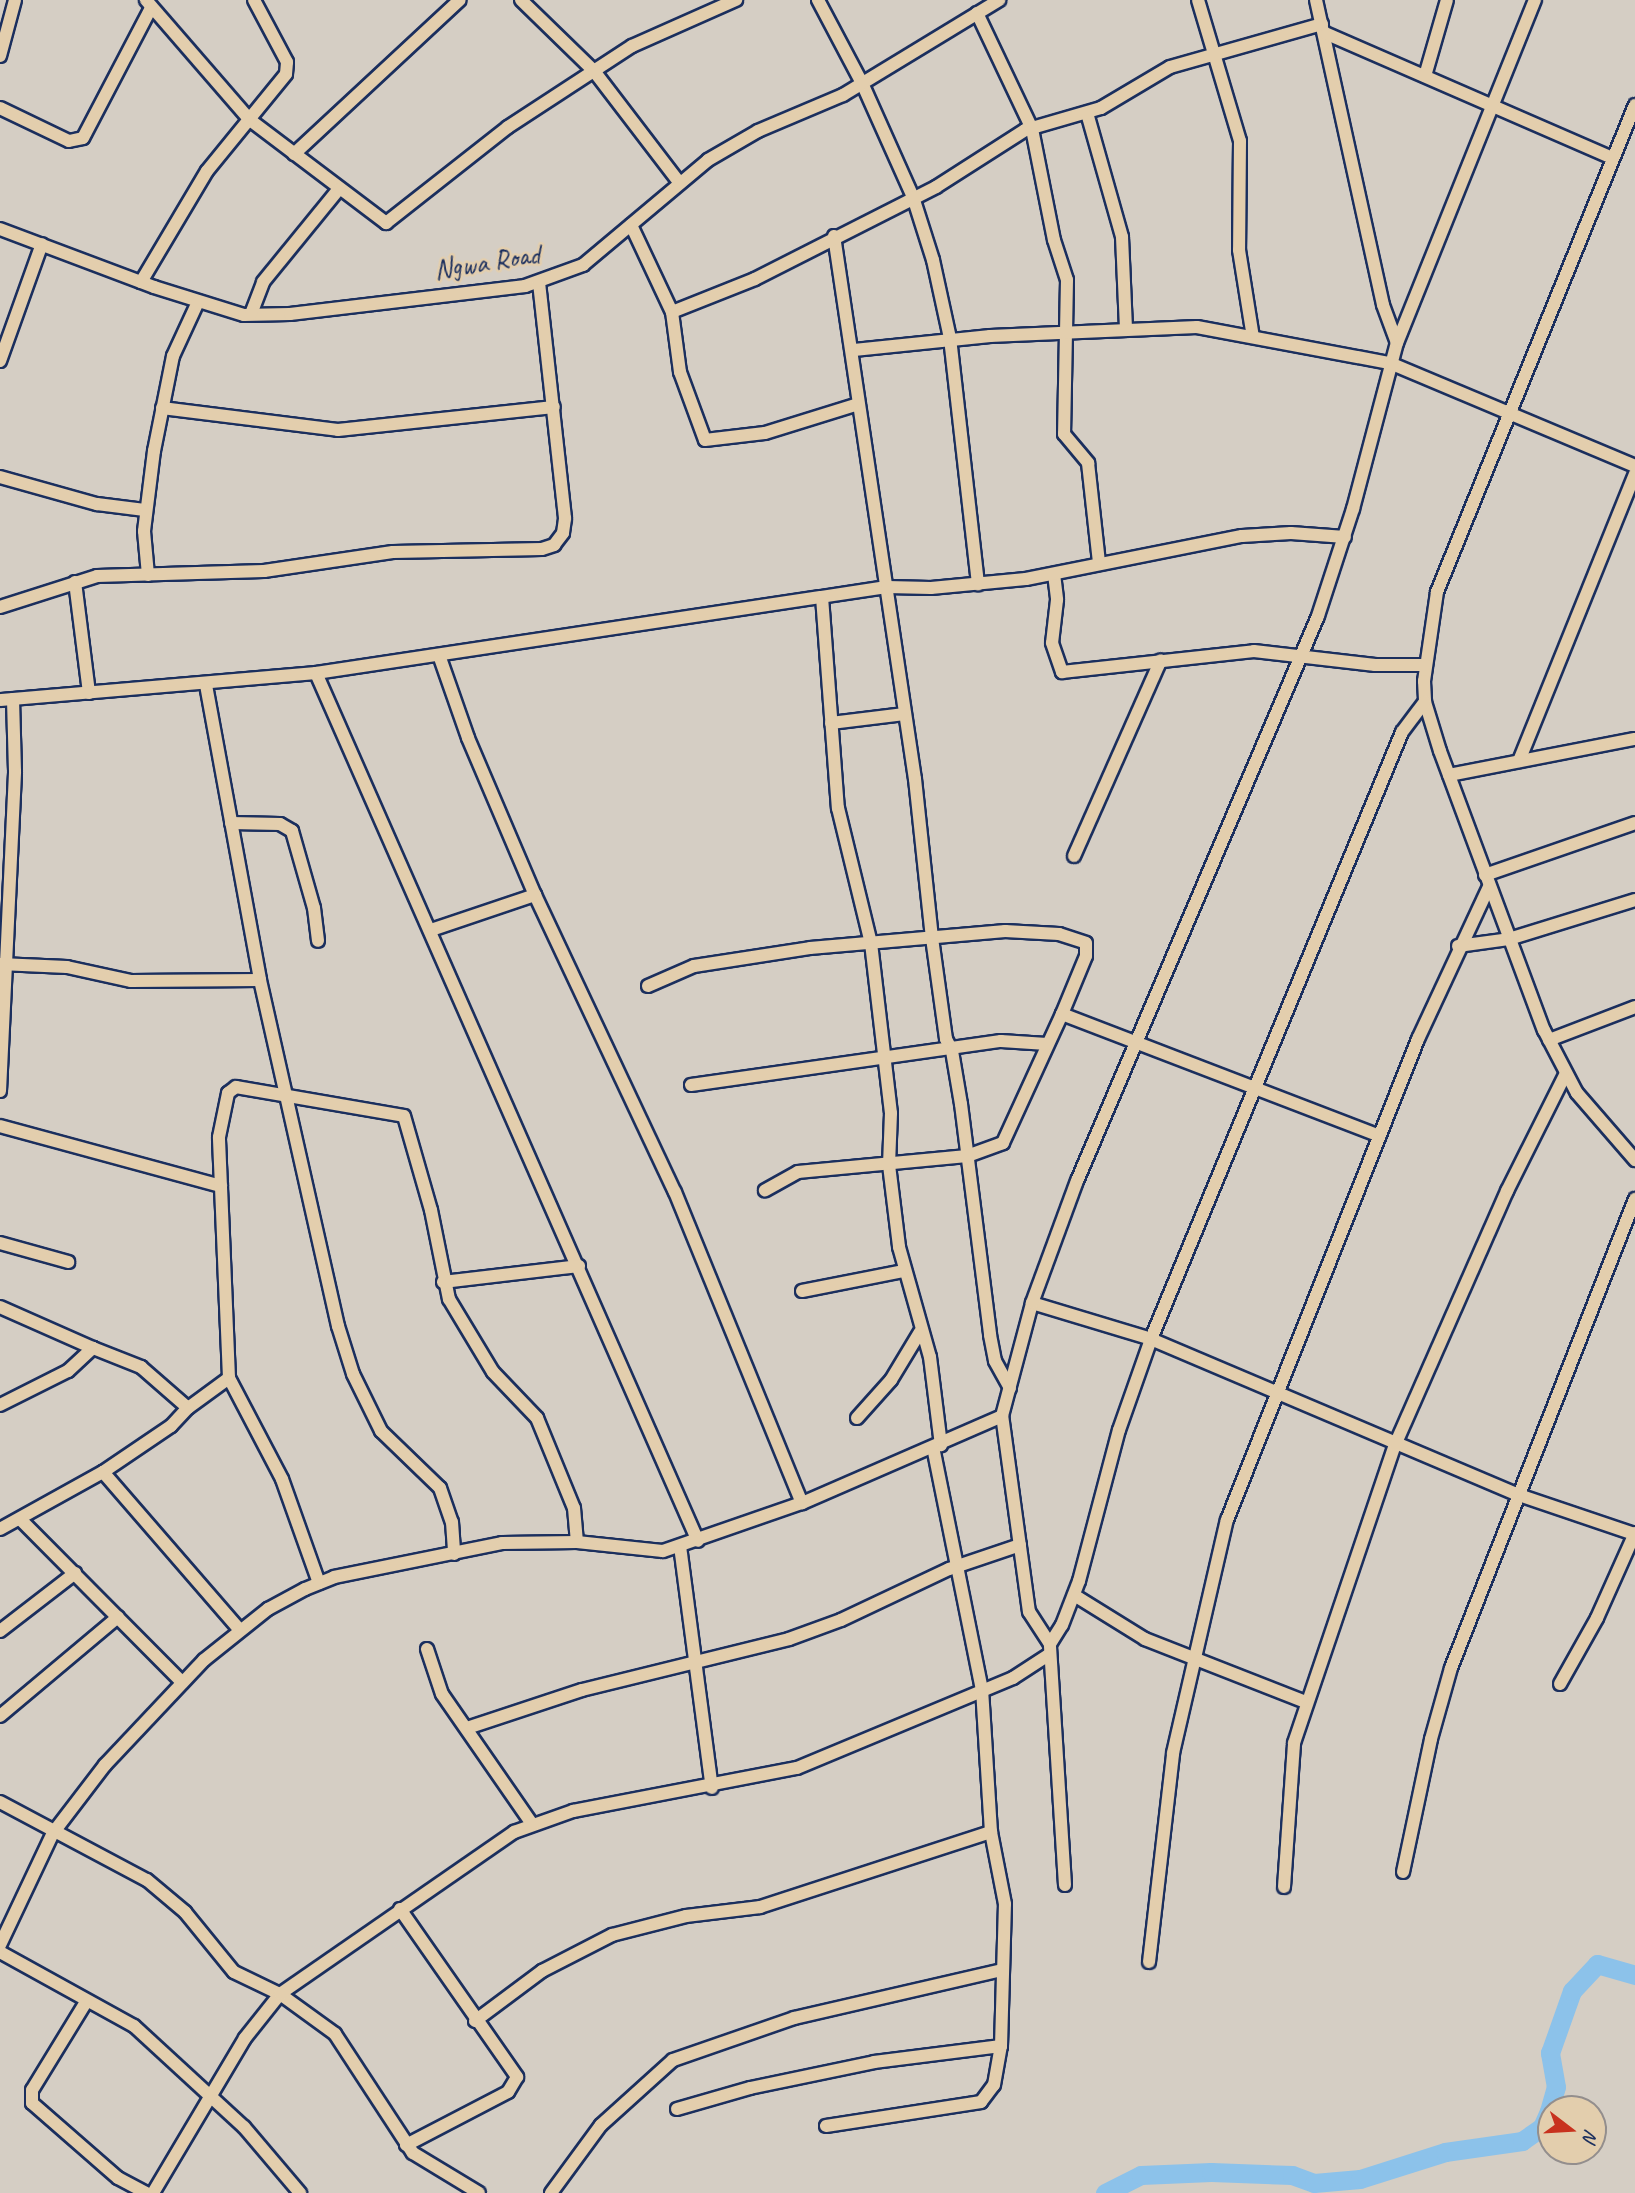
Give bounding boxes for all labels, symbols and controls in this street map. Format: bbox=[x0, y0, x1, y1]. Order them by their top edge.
street label: Ngwa Road bbox=[431, 237, 543, 287]
north arrow bbox=[1537, 2095, 1607, 2165]
text: N bbox=[1577, 2126, 1603, 2145]

